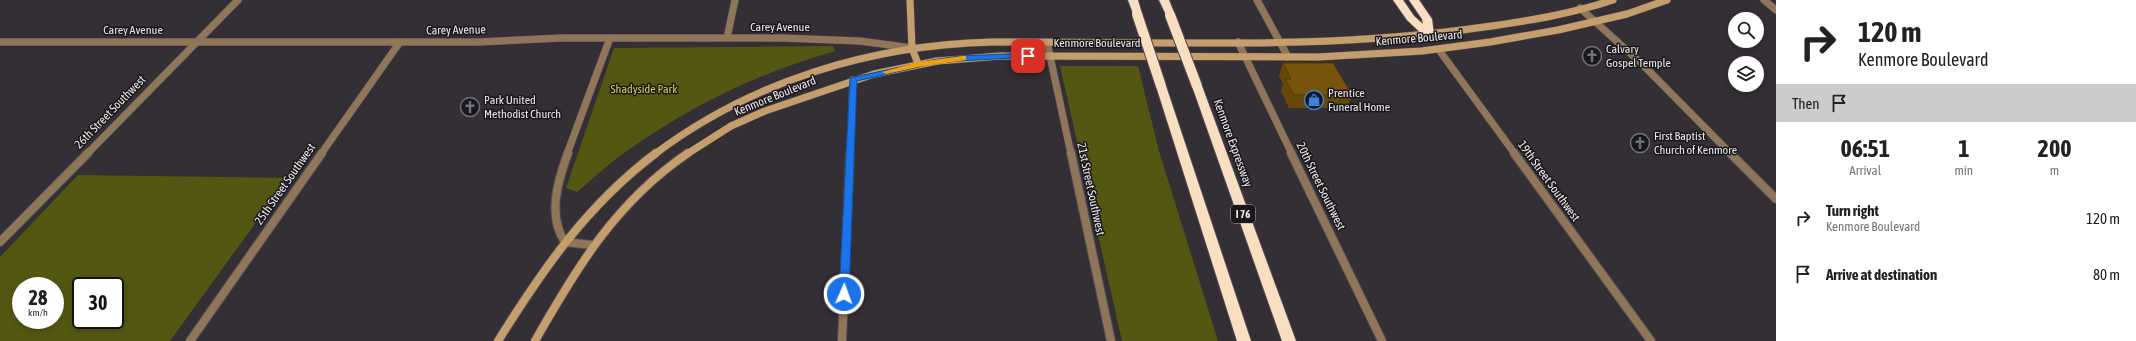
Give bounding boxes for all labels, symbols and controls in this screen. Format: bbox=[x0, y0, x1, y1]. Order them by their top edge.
map controls bbox=[1728, 12, 1764, 92]
button: search bbox=[1728, 12, 1764, 48]
icon: right bbox=[1792, 16, 1844, 68]
text: 120 m bbox=[1858, 16, 1921, 48]
street label: Carey Avenue bbox=[750, 20, 810, 34]
street label: Carey Avenue bbox=[426, 22, 486, 38]
street label: Carey Avenue bbox=[103, 23, 163, 37]
street label: Kenmore Boulevard bbox=[1375, 27, 1463, 49]
street label: Kenmore Boulevard bbox=[1054, 36, 1140, 50]
pin bbox=[1011, 39, 1045, 73]
place label: Calvary Gospel Temple bbox=[1606, 42, 1671, 70]
icon: arrive bbox=[1017, 45, 1039, 67]
church icon: Calvary Gospel Temple bbox=[1581, 45, 1603, 67]
text: Kenmore Boulevard bbox=[1858, 49, 1988, 70]
button: layers bbox=[1728, 56, 1764, 92]
street label: 26th Street Southwest bbox=[72, 72, 149, 151]
street label: Kenmore Boulevard bbox=[732, 73, 818, 119]
park label: Shadyside Park bbox=[611, 82, 678, 96]
place label: Prentice Funeral Home bbox=[1328, 86, 1390, 114]
shop icon: Prentice Funeral Home bbox=[1303, 89, 1325, 111]
icon: arrive bbox=[1828, 92, 1850, 114]
place label: Park United Methodist Church bbox=[484, 93, 561, 121]
text: Then bbox=[1792, 95, 1820, 112]
church icon: Park United Methodist Church bbox=[459, 96, 481, 118]
street label: Kenmore Expressway bbox=[1211, 97, 1255, 189]
place label: First Baptist Church of Kenmore bbox=[1654, 129, 1737, 157]
church icon: First Baptist Church of Kenmore bbox=[1629, 132, 1651, 154]
text: 06:51 bbox=[1841, 135, 1890, 162]
text: 1 bbox=[1958, 135, 1969, 162]
text: 200 bbox=[2038, 135, 2071, 162]
street label: 19th Street Southwest bbox=[1515, 138, 1583, 224]
street label: 25th Street Southwest bbox=[252, 140, 319, 227]
street label: 20th Street Southwest bbox=[1294, 140, 1349, 233]
street label: 21st Street Southwest bbox=[1074, 141, 1108, 237]
text: Arrival bbox=[1849, 163, 1881, 178]
text: min bbox=[1954, 163, 1973, 178]
text: m bbox=[2050, 163, 2059, 178]
text: Turn right bbox=[1826, 202, 1879, 219]
road number: I 76 bbox=[1231, 205, 1255, 223]
icon: right bbox=[1792, 207, 1814, 229]
text: 120 m bbox=[2086, 210, 2120, 227]
text: Kenmore Boulevard bbox=[1826, 219, 1920, 234]
icon: arrive bbox=[1792, 263, 1814, 285]
text: Arrive at destination bbox=[1826, 266, 1937, 283]
text: 80 m bbox=[2093, 266, 2120, 283]
position arrow bbox=[823, 273, 865, 315]
speed limit sign: 30 bbox=[72, 277, 124, 329]
text: 28 bbox=[29, 286, 47, 309]
text: km/h bbox=[28, 307, 48, 318]

